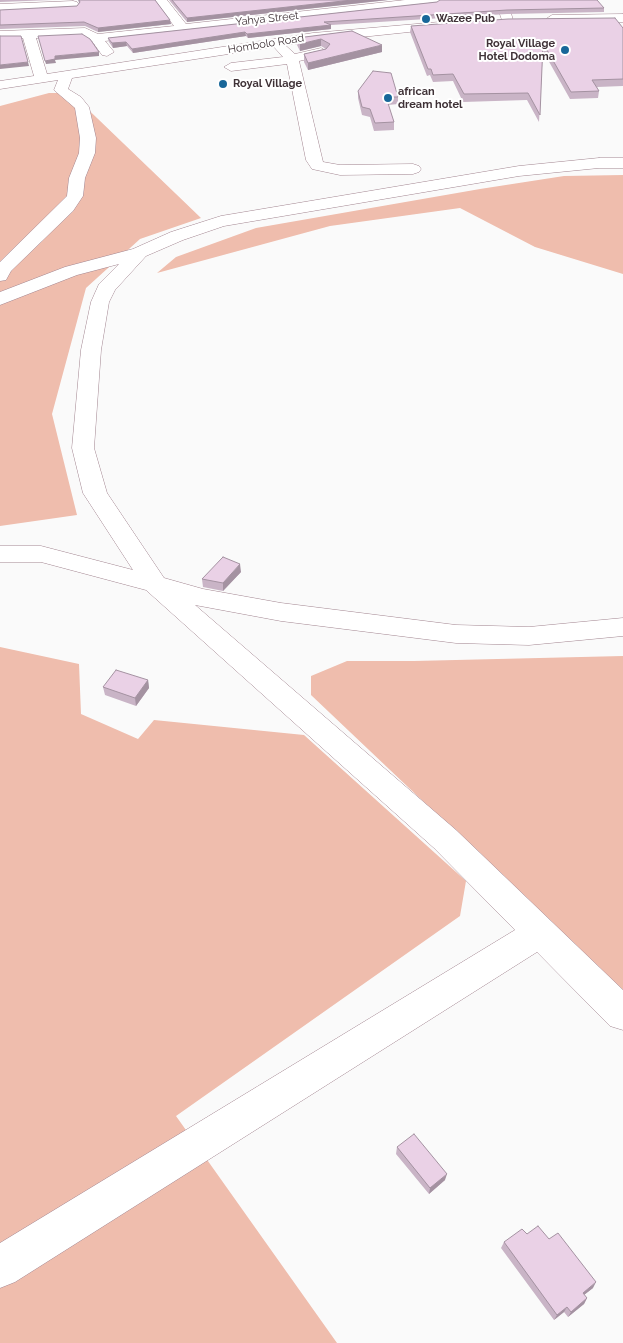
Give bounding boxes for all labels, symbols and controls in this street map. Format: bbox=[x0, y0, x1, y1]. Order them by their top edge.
street label: Yahya Street bbox=[235, 9, 299, 29]
place label: Wazee Pub bbox=[436, 12, 495, 26]
marker: Wazee Pub bbox=[420, 13, 432, 25]
street label: Hombolo Road bbox=[227, 31, 305, 57]
place label: Royal Village Hotel Dodoma bbox=[479, 37, 555, 63]
marker: Royal Village Hotel Dodoma bbox=[559, 44, 571, 56]
place label: Royal Village bbox=[233, 77, 302, 91]
marker: Royal Village bbox=[217, 78, 229, 90]
place label: african dream hotel bbox=[398, 85, 463, 111]
marker: african dream hotel bbox=[382, 92, 394, 104]

